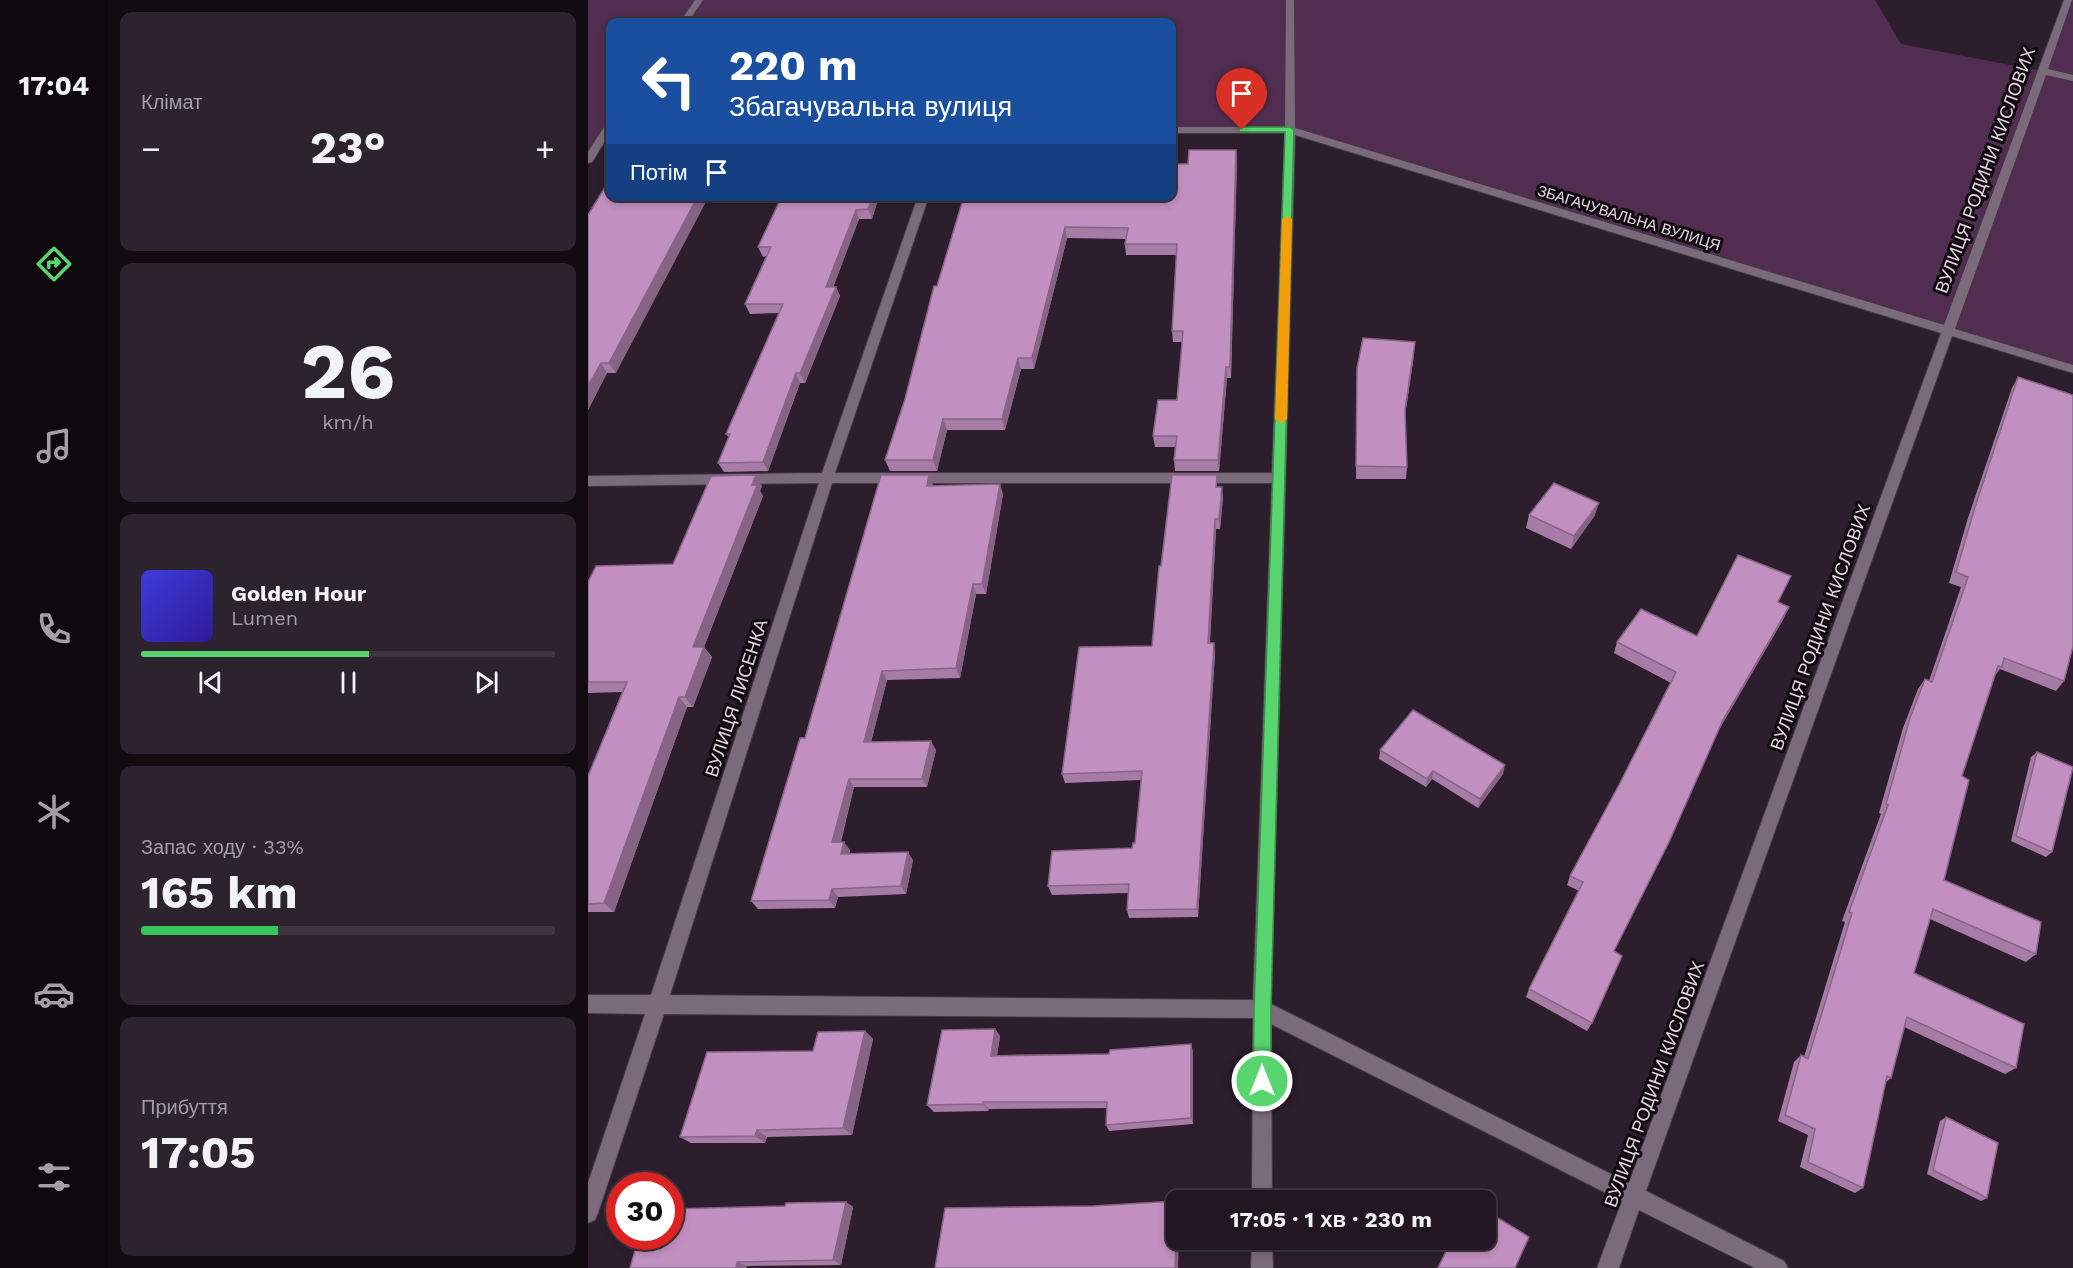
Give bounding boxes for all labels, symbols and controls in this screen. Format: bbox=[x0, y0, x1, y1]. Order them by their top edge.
text: 220 m bbox=[729, 41, 858, 90]
icon: left bbox=[630, 42, 708, 120]
street label: ВУЛИЦЯ РОДИНИ КИСЛОВИХ bbox=[1931, 44, 2039, 296]
pin bbox=[1216, 68, 1267, 130]
text: 17:04 bbox=[19, 70, 89, 102]
icon: arrive bbox=[1225, 77, 1258, 110]
text: Клімат bbox=[141, 90, 202, 114]
text: Збагачувальна вулиця bbox=[729, 91, 1012, 123]
text: 23° bbox=[310, 121, 386, 174]
text: − bbox=[141, 129, 161, 168]
text: + bbox=[535, 129, 555, 168]
icon: arrive bbox=[700, 156, 733, 189]
text: Потім bbox=[630, 160, 688, 185]
street label: ЗБАГАЧУВАЛЬНА ВУЛИЦЯ bbox=[1535, 182, 1723, 254]
icon: directions bbox=[33, 243, 75, 285]
text: 26 bbox=[301, 325, 395, 417]
text: km/h bbox=[322, 410, 374, 434]
icon: music bbox=[33, 425, 75, 467]
street label: ВУЛИЦЯ РОДИНИ КИСЛОВИХ bbox=[1766, 501, 1874, 753]
text: Golden Hour bbox=[231, 581, 366, 606]
text: Lumen bbox=[231, 606, 298, 630]
icon: phone bbox=[33, 608, 75, 650]
street label: ВУЛИЦЯ ЛИСЕНКА bbox=[701, 616, 771, 780]
icon: previous bbox=[194, 666, 227, 699]
icon: pause bbox=[332, 666, 365, 699]
icon: next bbox=[470, 666, 503, 699]
icon: climate bbox=[33, 791, 75, 833]
text: Запас ходу · 33% bbox=[141, 835, 304, 859]
text: 165 km bbox=[141, 866, 298, 919]
street label: ВУЛИЦЯ РОДИНИ КИСЛОВИХ bbox=[1600, 958, 1708, 1210]
icon: car bbox=[33, 973, 75, 1015]
position arrow bbox=[1230, 1049, 1294, 1113]
text: Прибуття bbox=[141, 1095, 228, 1119]
text: 17:05 bbox=[141, 1126, 255, 1179]
icon: filters bbox=[33, 1156, 75, 1198]
speed limit sign: 30 bbox=[606, 1172, 684, 1250]
text: 17:05 · 1 хв · 230 m bbox=[1230, 1207, 1432, 1232]

